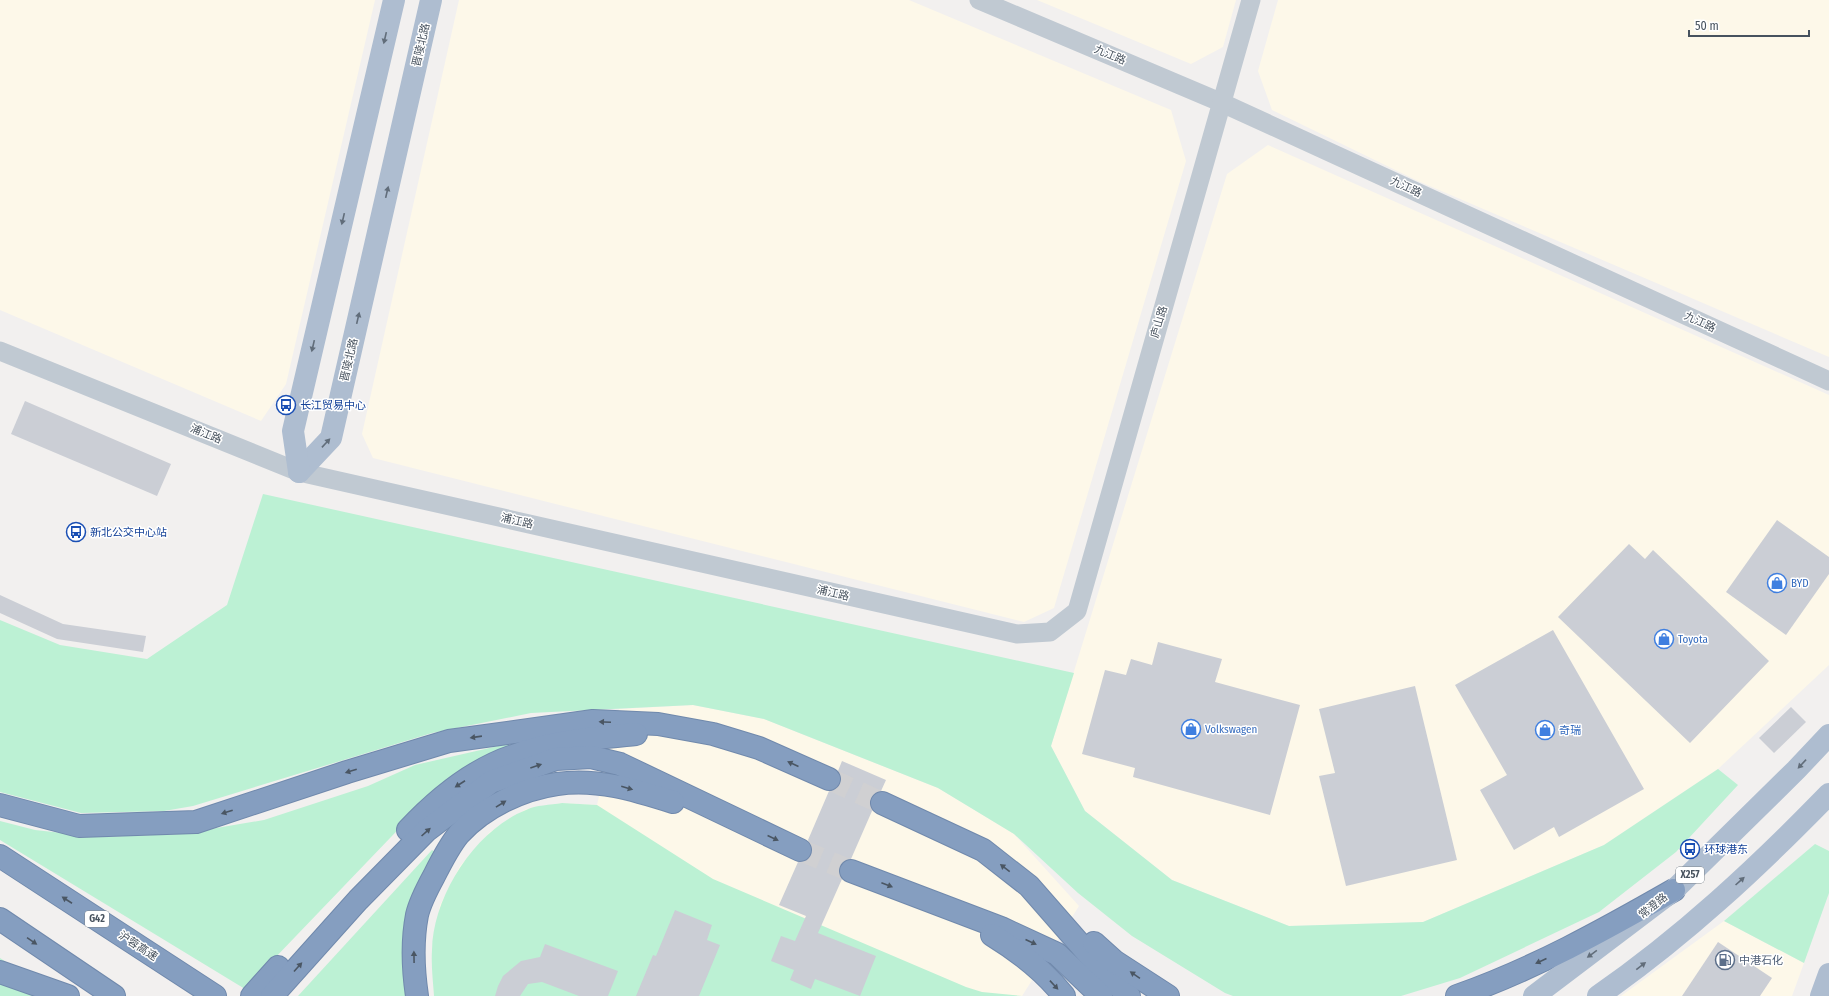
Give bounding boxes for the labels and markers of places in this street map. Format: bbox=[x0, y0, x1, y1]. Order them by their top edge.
bus stop icon: 长江贸易中心 bbox=[275, 394, 297, 416]
place label: 长江贸易中心 bbox=[300, 399, 366, 412]
bus stop icon: 新北公交中心站 bbox=[65, 521, 87, 543]
place label: 新北公交中心站 bbox=[90, 526, 167, 539]
shop icon: BYD bbox=[1766, 572, 1788, 594]
place label: BYD bbox=[1791, 577, 1809, 590]
shop icon: Toyota bbox=[1653, 628, 1675, 650]
place label: Toyota bbox=[1678, 633, 1708, 646]
shop icon: Volkswagen bbox=[1180, 718, 1202, 740]
shop icon: 奇瑞 bbox=[1534, 719, 1556, 741]
place label: Volkswagen bbox=[1205, 723, 1257, 736]
place label: 奇瑞 bbox=[1559, 724, 1581, 737]
bus stop icon: 环球港东 bbox=[1679, 838, 1701, 860]
place label: 环球港东 bbox=[1704, 843, 1748, 856]
fuel station icon: 中港石化 bbox=[1714, 949, 1736, 971]
place label: 中港石化 bbox=[1739, 954, 1783, 967]

